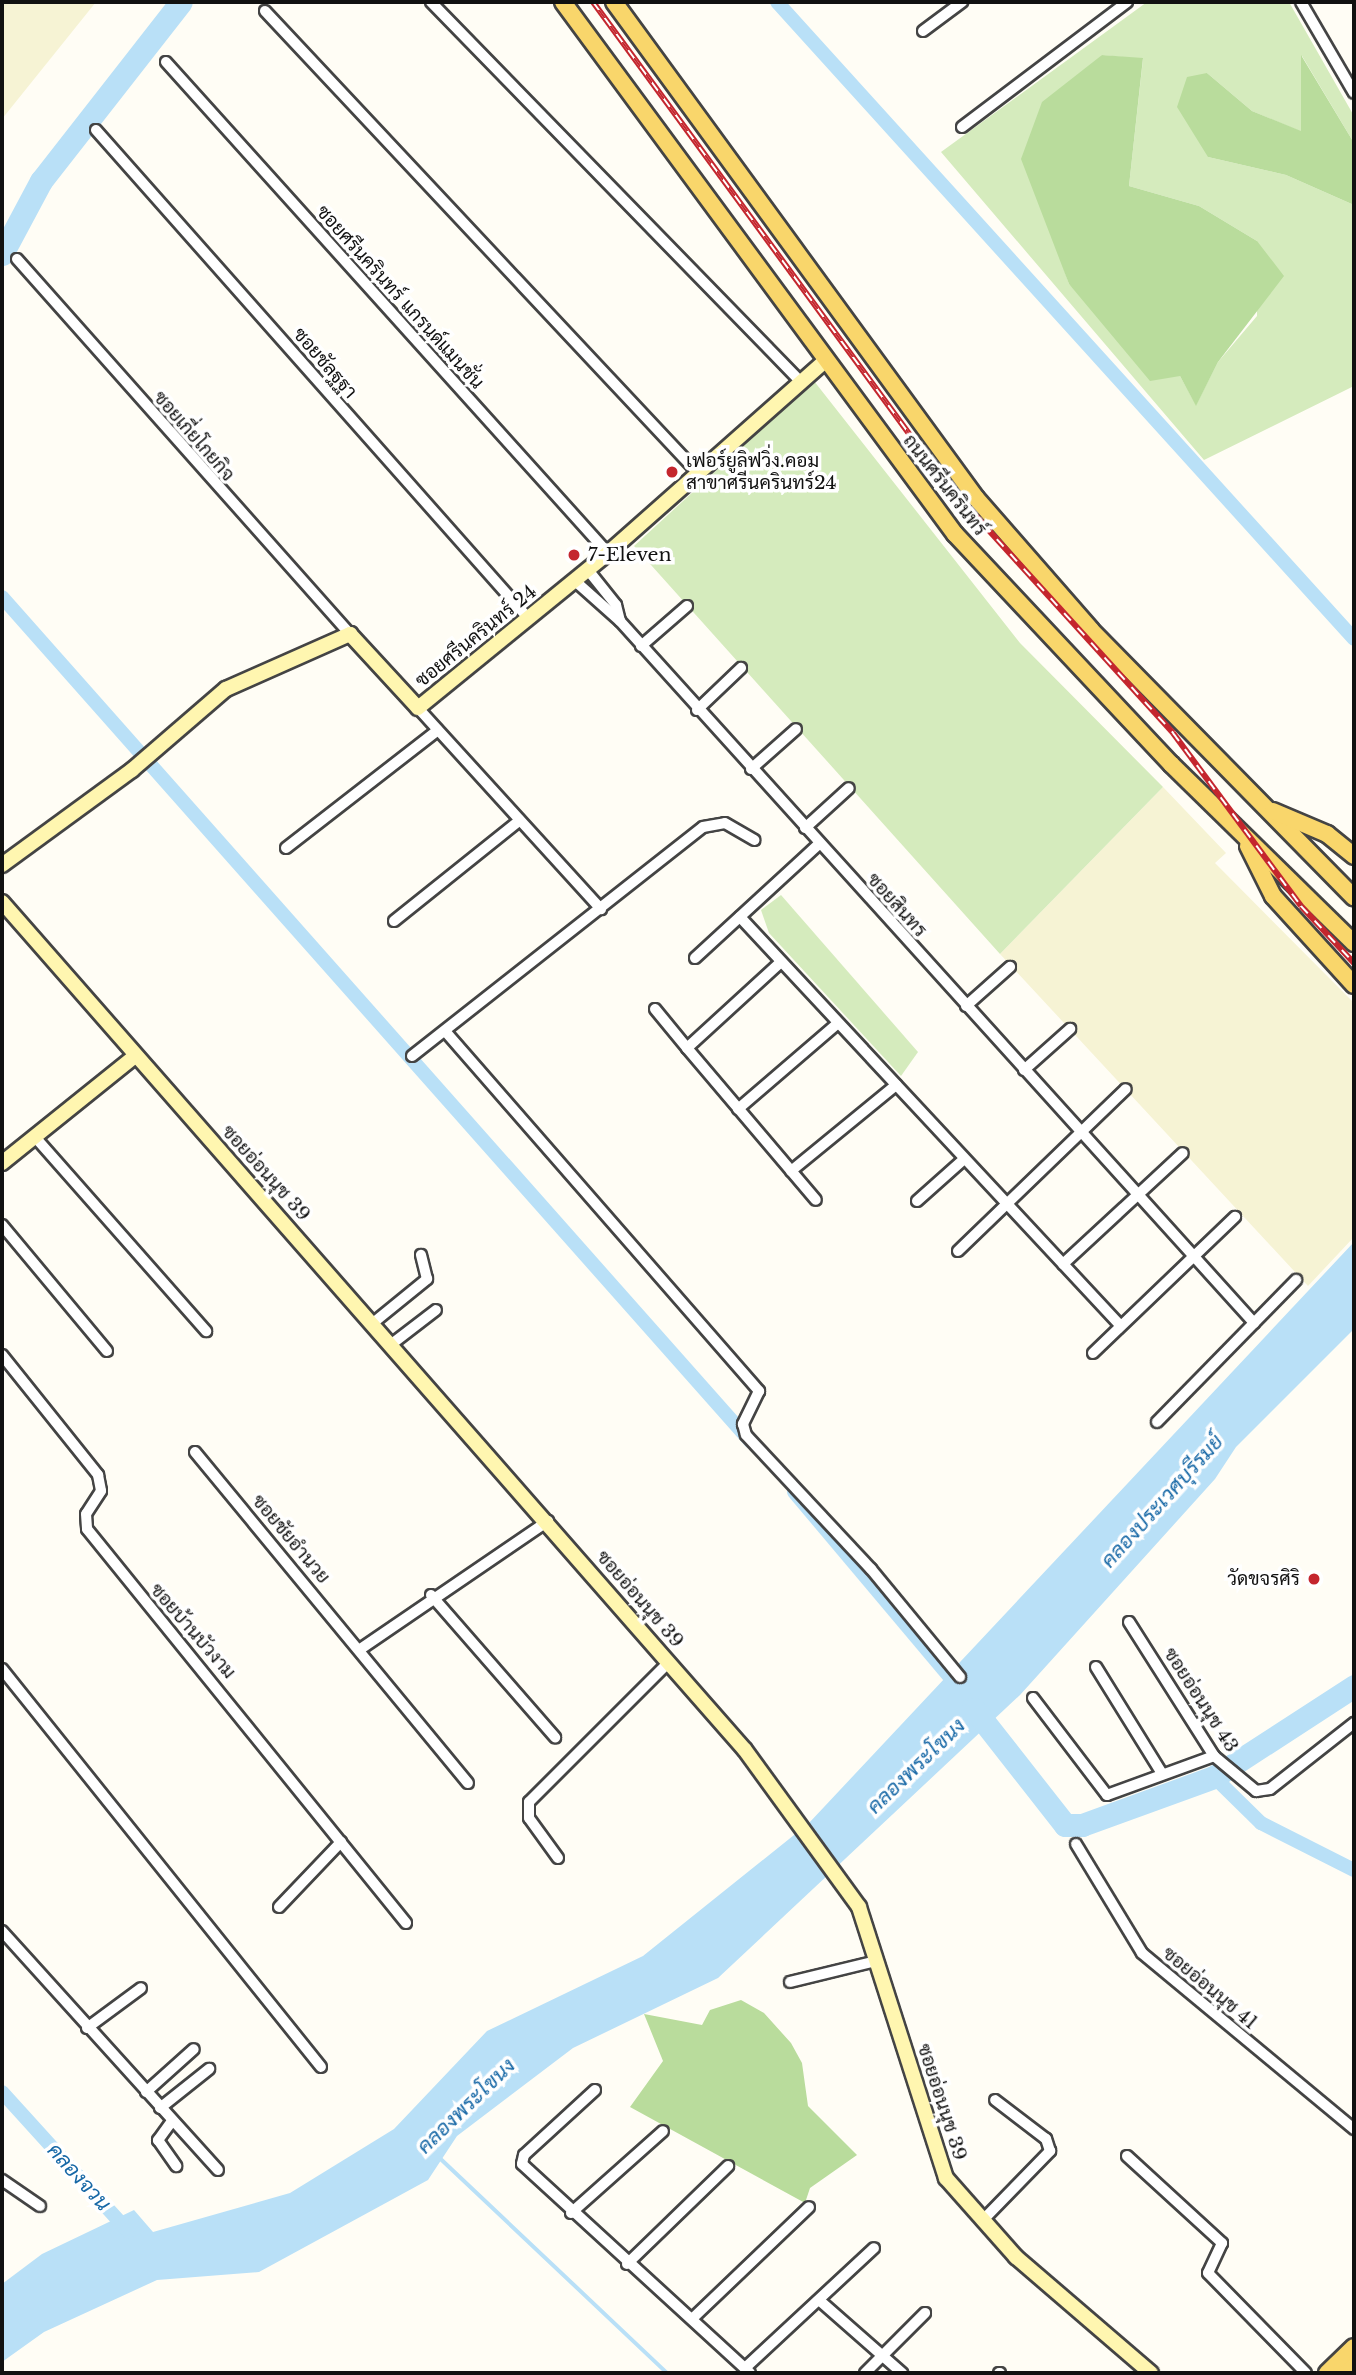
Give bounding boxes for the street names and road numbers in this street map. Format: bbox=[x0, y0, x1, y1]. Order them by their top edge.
street label: ซอยศรีนครินทร์ แกรนด์แมนชั่น bbox=[311, 200, 489, 394]
street label: ซอยชัลฐฐา bbox=[288, 323, 362, 403]
street label: ซอยเกี่ยโกยกิจ bbox=[149, 386, 239, 486]
street label: ถนนศรีนครินทร์ bbox=[898, 430, 992, 540]
street label: ซอยศรีนครินทร์ 24 bbox=[411, 580, 541, 692]
street label: ซอยสินทร bbox=[862, 868, 932, 942]
street label: ซอยอ่อนนุช 39 bbox=[217, 1120, 315, 1226]
street label: ซอยชัยอำนวย bbox=[247, 1490, 335, 1588]
street label: ซอยอ่อนนุช 39 bbox=[592, 1546, 688, 1652]
street label: ซอยบ้านบัวงาม bbox=[145, 1579, 241, 1683]
street label: ซอยอ่อนนุช 43 bbox=[1159, 1643, 1243, 1757]
street label: ซอยอ่อนนุช 41 bbox=[1158, 1942, 1262, 2034]
street label: ซอยอ่อนนุช 39 bbox=[912, 2041, 972, 2163]

